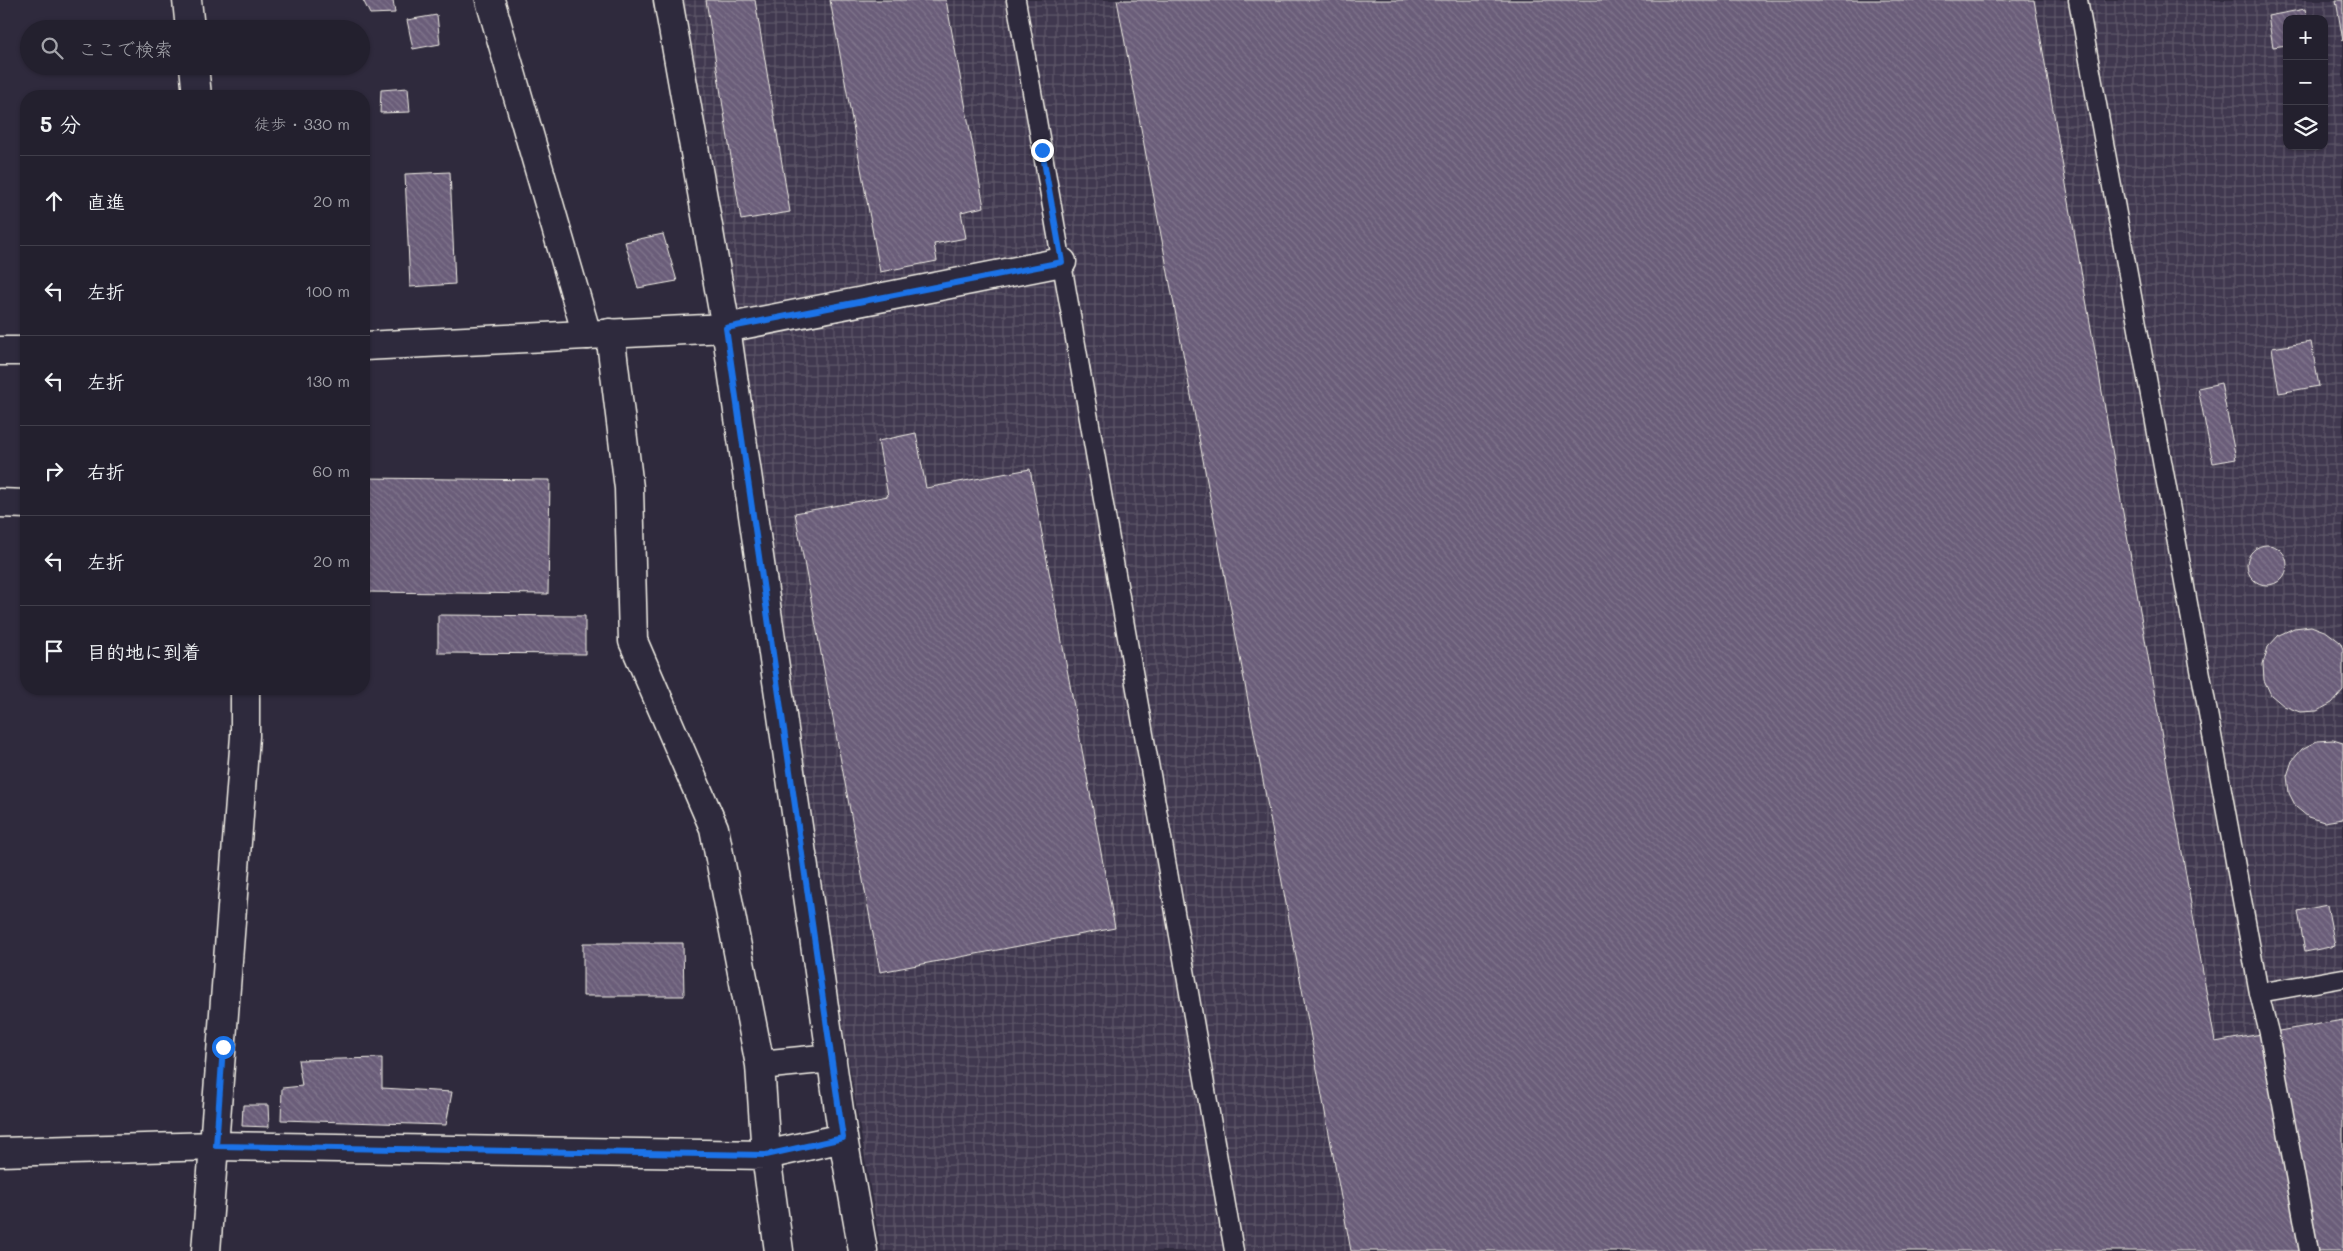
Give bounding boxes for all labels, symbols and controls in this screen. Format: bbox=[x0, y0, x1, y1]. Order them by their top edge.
map controls bbox=[2283, 15, 2328, 150]
button: + bbox=[2283, 15, 2328, 60]
search box bbox=[20, 20, 370, 75]
icon: search bbox=[38, 34, 66, 62]
text: ここで検索 bbox=[78, 36, 173, 61]
button: − bbox=[2283, 60, 2328, 105]
button: layers bbox=[2283, 105, 2328, 150]
text: 5 分 bbox=[40, 110, 81, 137]
text: 徒歩 · 330 m bbox=[254, 113, 350, 134]
route end bbox=[1031, 139, 1054, 162]
icon: ahead bbox=[40, 187, 68, 215]
text: 直進 bbox=[87, 189, 125, 214]
text: 20 m bbox=[313, 190, 350, 211]
icon: left bbox=[40, 277, 68, 305]
text: 左折 bbox=[87, 279, 125, 304]
text: 100 m bbox=[305, 280, 350, 301]
icon: left bbox=[40, 367, 68, 395]
text: 左折 bbox=[87, 369, 125, 394]
text: 130 m bbox=[306, 370, 350, 391]
icon: right bbox=[40, 457, 68, 485]
text: 右折 bbox=[87, 459, 125, 484]
text: 60 m bbox=[313, 460, 350, 481]
icon: left bbox=[40, 547, 68, 575]
text: 左折 bbox=[87, 549, 125, 574]
text: 20 m bbox=[313, 550, 350, 571]
icon: arrive bbox=[40, 637, 68, 665]
text: 目的地に到着 bbox=[87, 639, 201, 664]
route start bbox=[212, 1036, 235, 1059]

